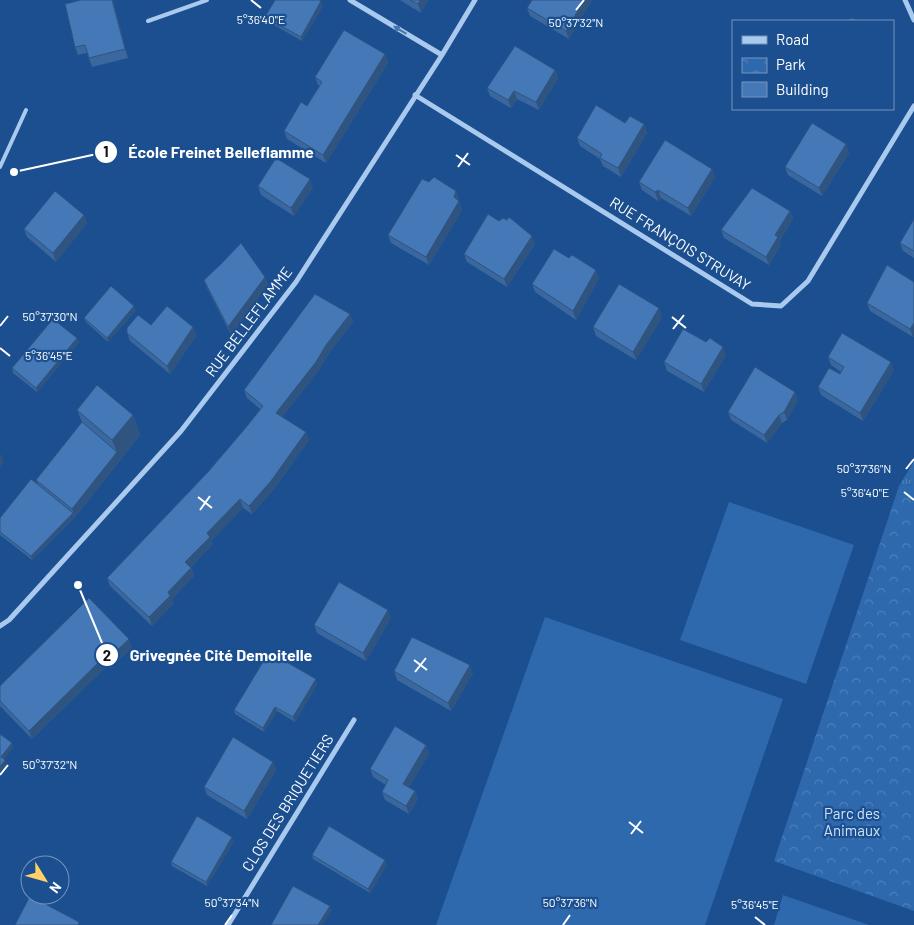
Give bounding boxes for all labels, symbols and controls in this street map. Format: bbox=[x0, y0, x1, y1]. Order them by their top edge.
text: 5°36'40"E bbox=[237, 12, 285, 26]
text: 50°37'32"N bbox=[549, 15, 603, 29]
legend bbox=[732, 20, 894, 110]
one-way arrow bbox=[393, 25, 406, 34]
text: Road bbox=[776, 30, 809, 48]
text: Park bbox=[776, 55, 806, 73]
text: Building bbox=[776, 80, 829, 98]
callout: École Freinet Belleflamme bbox=[93, 137, 324, 168]
text: 1 bbox=[103, 142, 109, 160]
text: École Freinet Belleflamme bbox=[128, 142, 314, 161]
street label: RUE FRANÇOIS STRUVAY bbox=[607, 192, 754, 294]
street label: RUE BELLEFLAMME bbox=[201, 263, 295, 380]
text: 50°37'30"N bbox=[22, 309, 78, 323]
text: 5°36'45"E bbox=[25, 348, 73, 362]
text: 50°37'36"N bbox=[837, 461, 891, 475]
text: 5°36'40"E bbox=[841, 485, 889, 499]
callout: Grivegnée Cité Demoitelle bbox=[95, 640, 322, 671]
text: Grivegnée Cité Demoitelle bbox=[130, 645, 313, 664]
text: 2 bbox=[103, 646, 111, 664]
street label: CLOS DES BRIQUETIERS bbox=[238, 731, 337, 874]
text: 50°37'32"N bbox=[23, 757, 77, 771]
park label: Parc des Animaux bbox=[824, 804, 880, 839]
north arrow bbox=[20, 855, 70, 905]
text: N bbox=[46, 879, 65, 897]
text: 50°37'34"N bbox=[205, 895, 259, 909]
text: 50°37'36"N bbox=[543, 895, 597, 909]
text: 5°36'45"E bbox=[731, 897, 779, 911]

